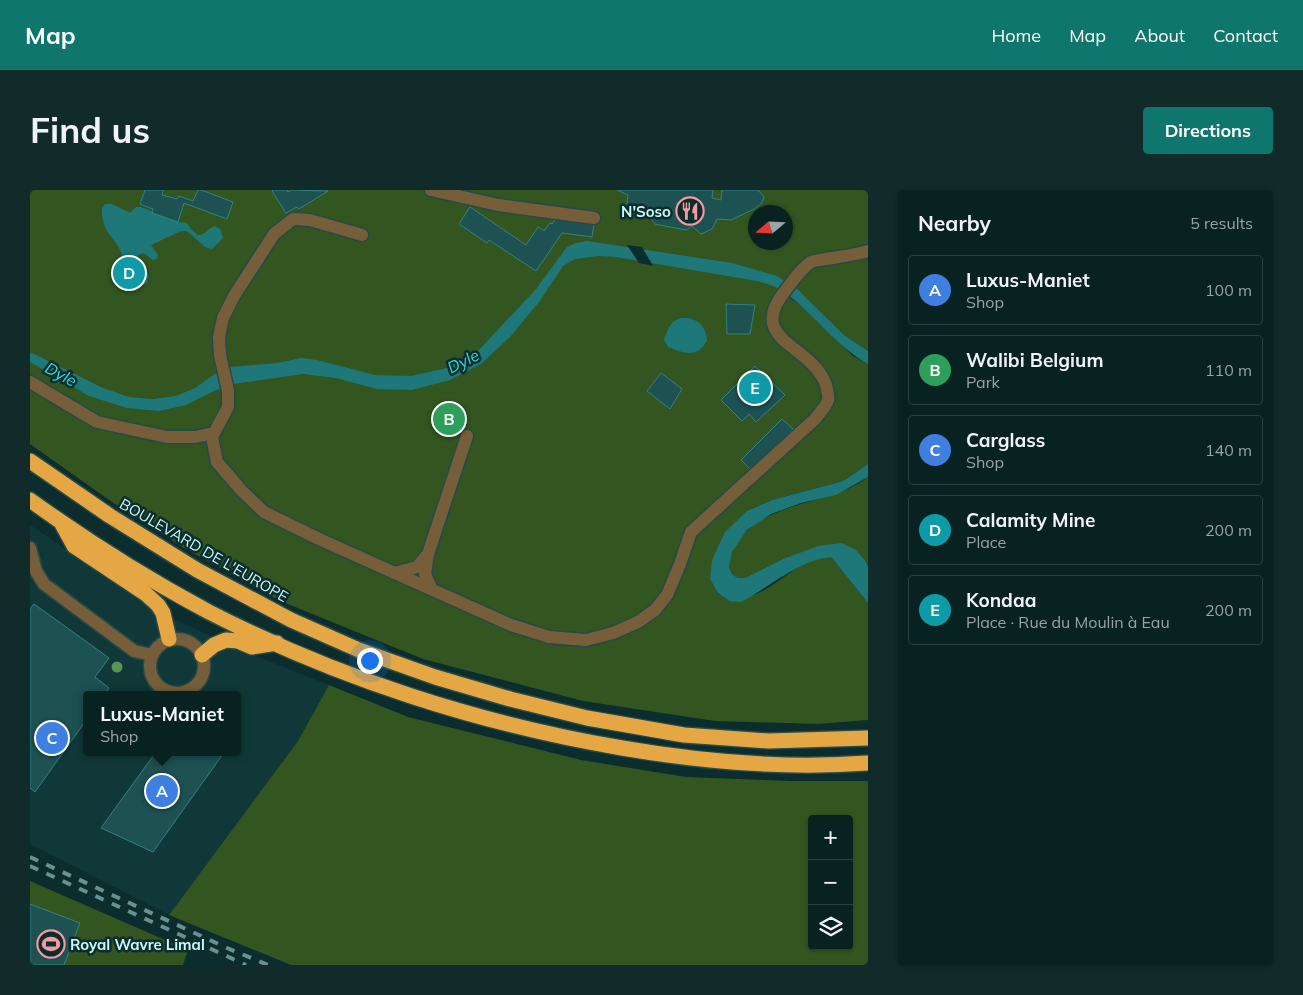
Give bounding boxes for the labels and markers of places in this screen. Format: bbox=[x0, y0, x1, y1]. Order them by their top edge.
restaurant icon: N'Soso bbox=[675, 196, 705, 226]
place label: N'Soso bbox=[621, 202, 671, 221]
pin: D bbox=[113, 254, 145, 292]
pin: E bbox=[739, 369, 771, 407]
pin: B bbox=[433, 400, 465, 438]
pin: C bbox=[36, 719, 68, 757]
pin: A bbox=[146, 772, 178, 810]
sports icon: Royal Wavre Limal bbox=[36, 929, 66, 959]
place label: Royal Wavre Limal bbox=[70, 935, 205, 954]

